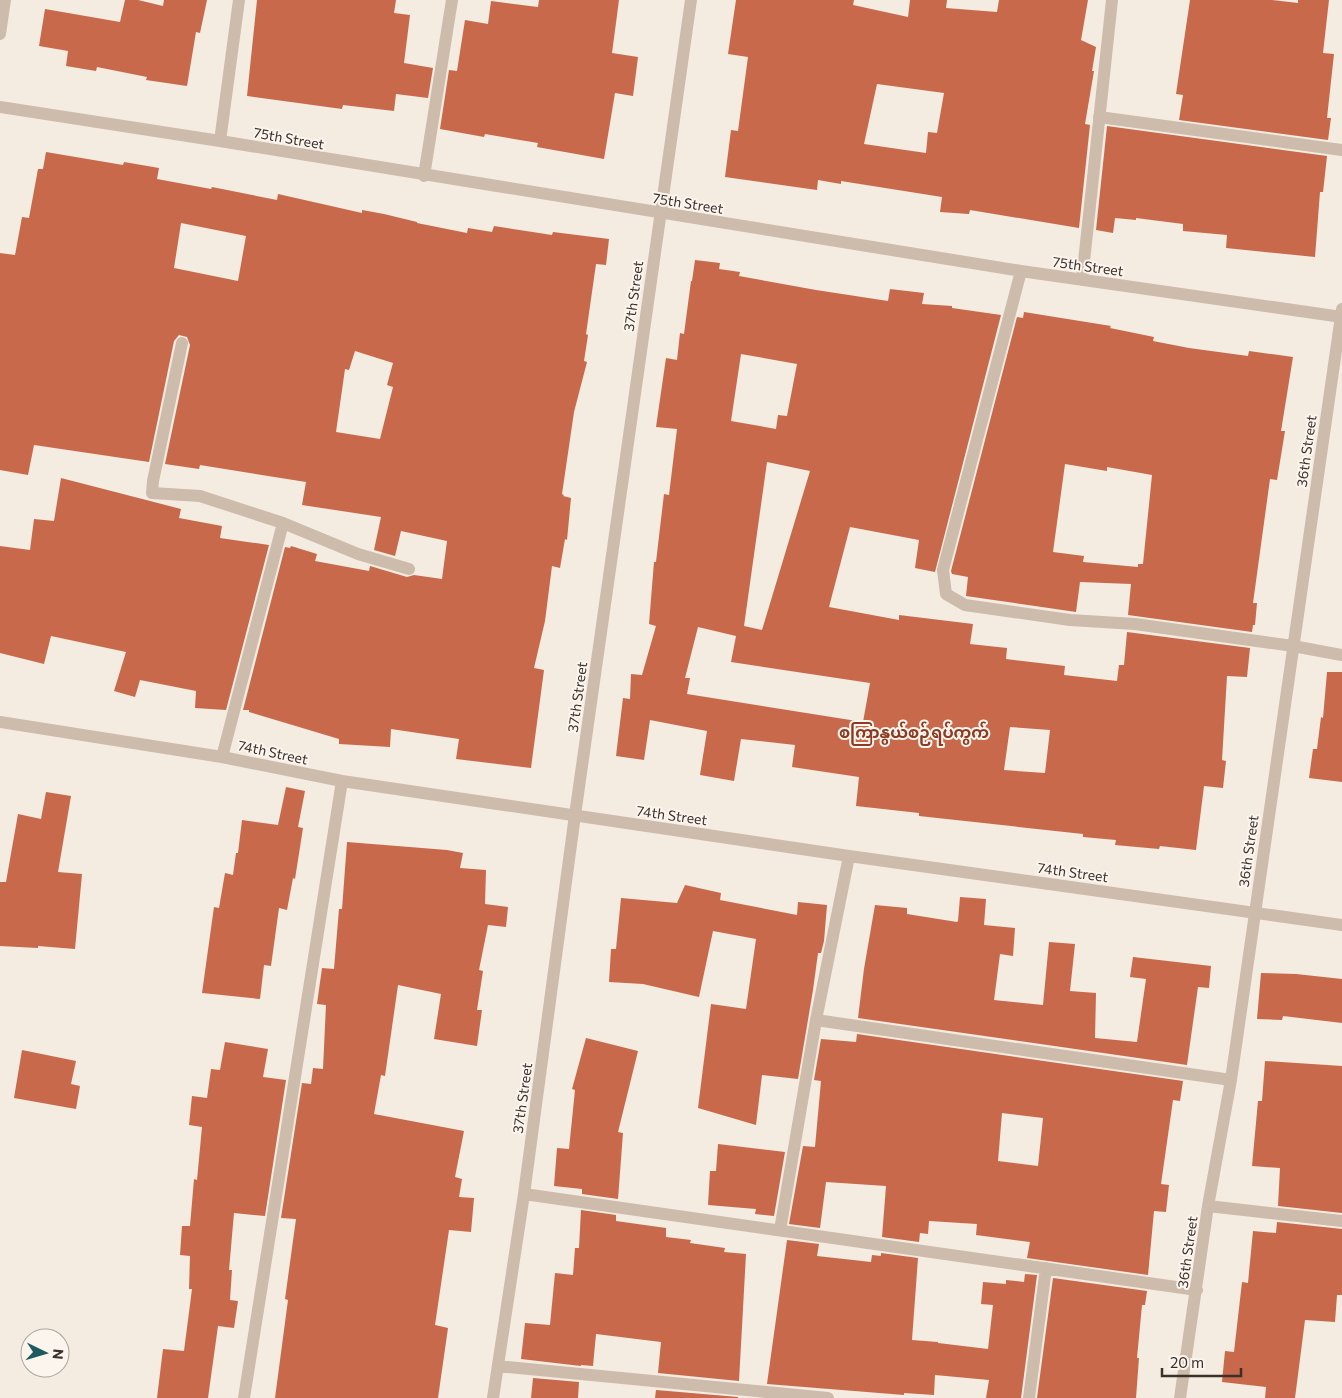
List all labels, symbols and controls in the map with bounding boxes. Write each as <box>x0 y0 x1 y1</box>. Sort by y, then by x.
street label: 75th Street <box>252 123 326 153</box>
street label: 75th Street <box>651 189 725 217</box>
street label: 75th Street <box>1051 253 1125 279</box>
street label: 37th Street <box>620 259 646 333</box>
street label: 36th Street <box>1293 414 1319 488</box>
street label: 37th Street <box>564 660 590 734</box>
district label: စကြာနွယ်စဉ်ရပ်ကွက် <box>839 721 989 746</box>
street label: 74th Street <box>237 736 310 768</box>
street label: 74th Street <box>636 802 709 828</box>
street label: 36th Street <box>1235 814 1261 888</box>
street label: 74th Street <box>1037 859 1110 885</box>
street label: 37th Street <box>509 1061 535 1135</box>
street label: 36th Street <box>1174 1215 1200 1289</box>
north arrow <box>20 1328 70 1378</box>
scale bar <box>1162 1346 1241 1378</box>
text: N <box>50 1348 67 1360</box>
text: 20 m <box>1170 1353 1204 1371</box>

